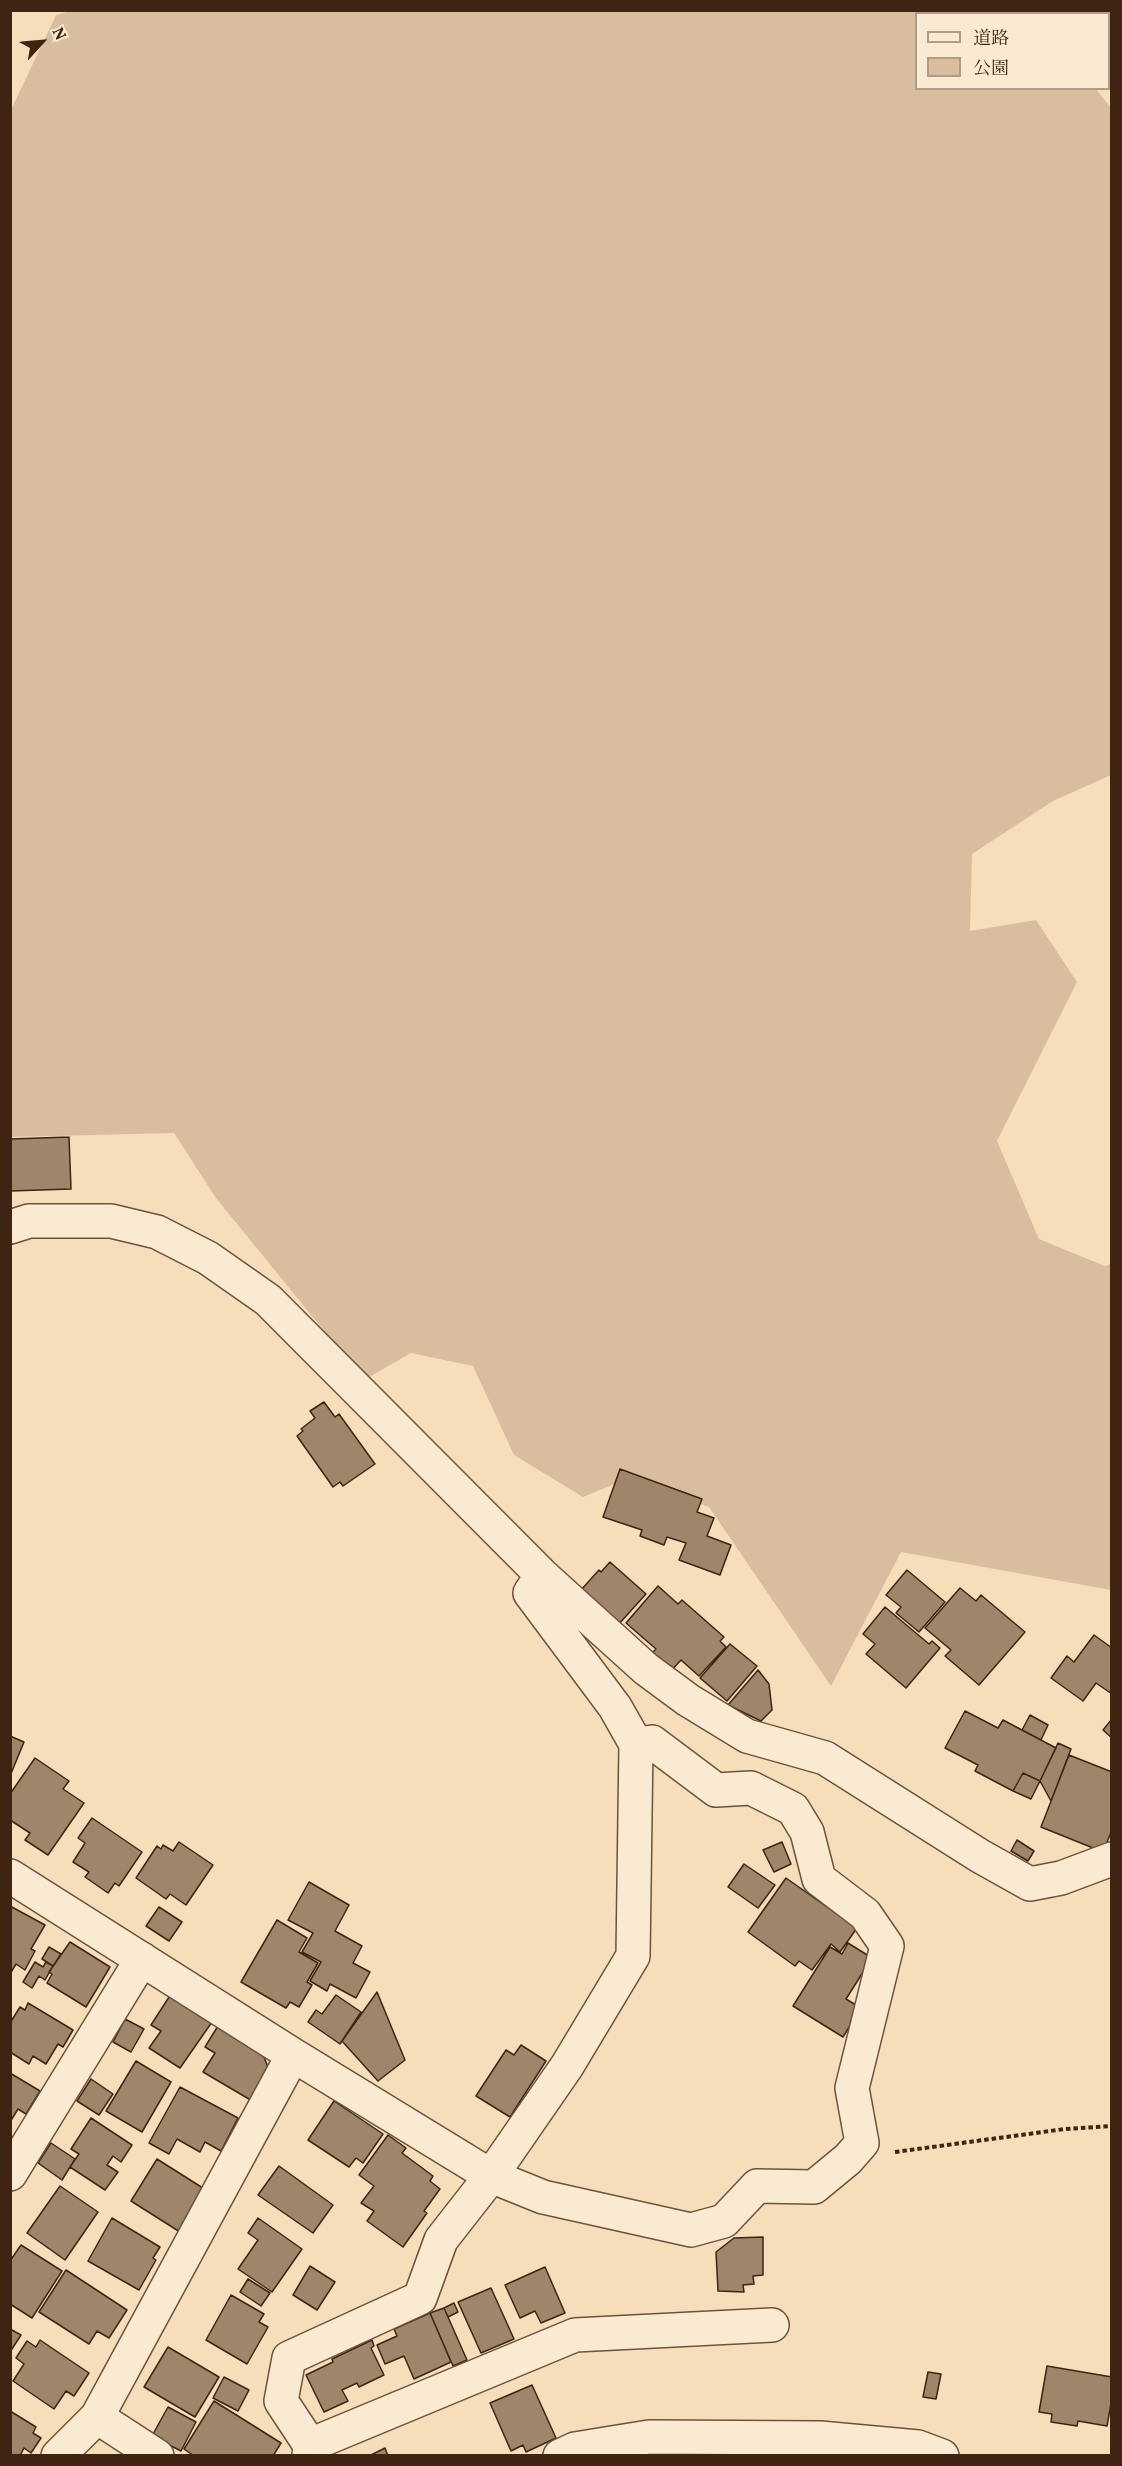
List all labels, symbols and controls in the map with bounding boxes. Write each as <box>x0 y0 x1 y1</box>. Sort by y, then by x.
north arrow <box>12 12 72 72</box>
legend <box>915 12 1110 90</box>
text: N <box>46 24 71 44</box>
text: 道路 <box>973 27 1009 52</box>
text: 公園 <box>973 57 1009 82</box>

